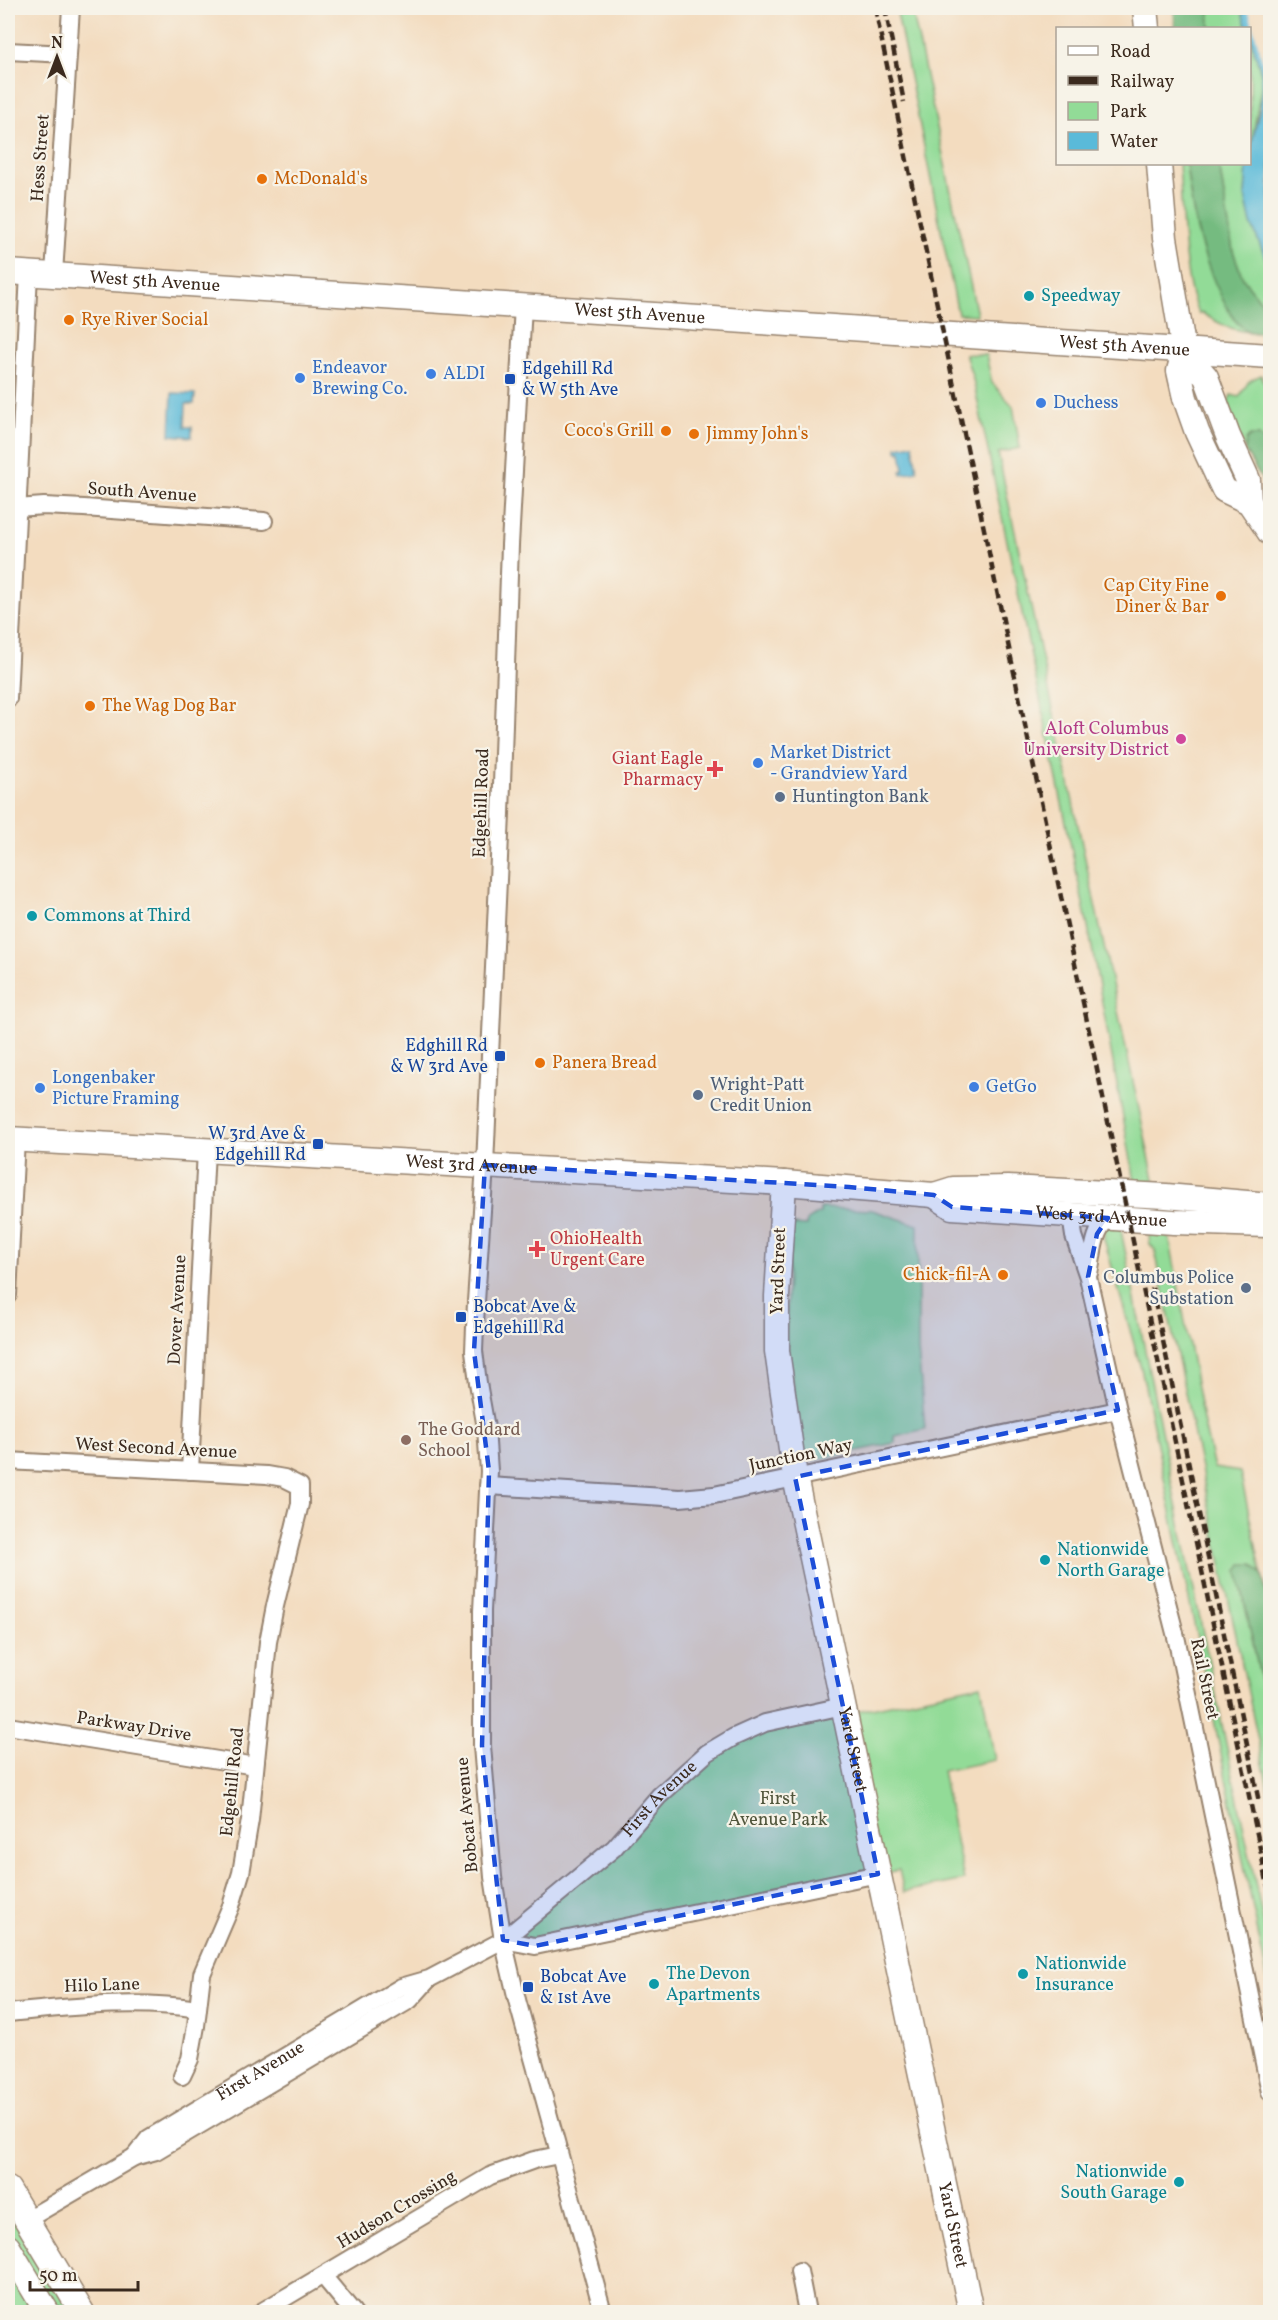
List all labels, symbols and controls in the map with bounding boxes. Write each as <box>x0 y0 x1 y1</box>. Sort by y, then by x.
north arrow <box>27 27 87 87</box>
legend <box>1056 27 1251 165</box>
text: N <box>51 33 63 55</box>
text: Road <box>1110 40 1151 65</box>
text: Railway <box>1110 70 1174 95</box>
text: Park <box>1110 100 1147 125</box>
street label: Hess Street <box>25 113 57 203</box>
text: Water <box>1110 130 1158 155</box>
place label: McDonald's <box>274 167 368 192</box>
marker: McDonald's <box>255 172 269 186</box>
street label: West 5th Avenue <box>88 265 221 299</box>
place label: Speedway <box>1041 284 1121 309</box>
marker: Speedway <box>1022 289 1036 303</box>
street label: West 5th Avenue <box>573 297 706 331</box>
place label: Rye River Social <box>81 308 208 333</box>
marker: Rye River Social <box>62 313 76 327</box>
street label: West 5th Avenue <box>1058 329 1191 363</box>
place label: Endeavor Brewing Co. <box>312 356 407 402</box>
place label: Edgehill Rd & W 5th Ave <box>522 357 618 403</box>
place label: ALDI <box>443 362 485 387</box>
marker: ALDI <box>424 367 438 381</box>
marker: Endeavor Brewing Co. <box>293 371 307 385</box>
marker: Edgehill Rd & W 5th Ave <box>503 372 517 386</box>
place label: Duchess <box>1053 391 1119 416</box>
marker: Duchess <box>1034 396 1048 410</box>
place label: Coco's Grill <box>564 419 654 444</box>
place label: Jimmy John's <box>706 422 808 447</box>
marker: Coco's Grill <box>659 424 673 438</box>
marker: Jimmy John's <box>687 427 701 441</box>
street label: South Avenue <box>87 477 197 509</box>
place label: Cap City Fine Diner & Bar <box>1104 574 1209 620</box>
marker: Cap City Fine Diner & Bar <box>1214 589 1228 603</box>
place label: The Wag Dog Bar <box>102 694 237 719</box>
marker: The Wag Dog Bar <box>83 699 97 713</box>
place label: Aloft Columbus University District <box>1023 717 1169 763</box>
marker: Aloft Columbus University District <box>1174 732 1188 746</box>
place label: Market District - Grandview Yard <box>770 741 908 787</box>
place label: Giant Eagle Pharmacy <box>612 747 703 793</box>
street label: Edgehill Road <box>468 748 496 858</box>
marker: Market District - Grandview Yard <box>751 756 765 770</box>
marker: Giant Eagle Pharmacy <box>708 762 722 776</box>
place label: Huntington Bank <box>792 785 929 810</box>
marker: Huntington Bank <box>773 790 787 804</box>
place label: Commons at Third <box>44 904 191 929</box>
marker: Commons at Third <box>25 909 39 923</box>
place label: Edghill Rd & W 3rd Ave <box>390 1034 488 1080</box>
marker: Edghill Rd & W 3rd Ave <box>493 1049 507 1063</box>
place label: Panera Bread <box>552 1051 657 1076</box>
marker: Panera Bread <box>533 1056 547 1070</box>
place label: Longenbaker Picture Framing <box>52 1066 179 1112</box>
place label: Wright-Patt Credit Union <box>710 1073 812 1119</box>
place label: GetGo <box>986 1075 1037 1100</box>
marker: GetGo <box>967 1080 981 1094</box>
marker: Longenbaker Picture Framing <box>33 1081 47 1095</box>
marker: Wright-Patt Credit Union <box>691 1088 705 1102</box>
place label: W 3rd Ave & Edgehill Rd <box>208 1122 306 1168</box>
marker: W 3rd Ave & Edgehill Rd <box>311 1137 325 1151</box>
street label: West 3rd Avenue <box>405 1149 538 1181</box>
street label: West 3rd Avenue <box>1034 1200 1168 1234</box>
place label: OhioHealth Urgent Care <box>550 1227 645 1273</box>
street label: Yard Street <box>765 1227 793 1315</box>
marker: OhioHealth Urgent Care <box>528 1240 546 1258</box>
street label: Dover Avenue <box>163 1254 193 1366</box>
place label: Chick-fil-A <box>903 1263 991 1288</box>
place label: Columbus Police Substation <box>1103 1266 1234 1312</box>
marker: Chick-fil-A <box>996 1268 1010 1282</box>
marker: Columbus Police Substation <box>1239 1281 1253 1295</box>
place label: Bobcat Ave & Edgehill Rd <box>473 1295 577 1341</box>
marker: Bobcat Ave & Edgehill Rd <box>454 1310 468 1324</box>
place label: The Goddard School <box>418 1418 521 1464</box>
street label: West Second Avenue <box>74 1432 238 1466</box>
marker: The Goddard School <box>399 1433 413 1447</box>
street label: Junction Way <box>747 1433 855 1479</box>
place label: Nationwide North Garage <box>1057 1538 1164 1584</box>
marker: Nationwide North Garage <box>1038 1553 1052 1567</box>
street label: Rail Street <box>1183 1636 1225 1722</box>
street label: Yard Street <box>831 1704 874 1795</box>
street label: Parkway Drive <box>75 1706 193 1748</box>
street label: Edgehill Road <box>215 1726 251 1838</box>
street label: First Avenue <box>616 1755 703 1843</box>
street label: Bobcat Avenue <box>450 1756 486 1874</box>
park label: First Avenue Park <box>728 1787 828 1833</box>
place label: Nationwide Insurance <box>1035 1952 1126 1998</box>
place label: The Devon Apartments <box>666 1962 760 2008</box>
place label: Bobcat Ave & 1st Ave <box>540 1965 627 2011</box>
marker: Nationwide Insurance <box>1016 1967 1030 1981</box>
street label: Hilo Lane <box>64 1972 140 2000</box>
marker: The Devon Apartments <box>647 1977 661 1991</box>
marker: Bobcat Ave & 1st Ave <box>521 1980 535 1994</box>
street label: First Avenue <box>211 2035 309 2107</box>
place label: Nationwide South Garage <box>1060 2160 1167 2206</box>
street label: Hudson Crossing <box>333 2164 461 2256</box>
marker: Nationwide South Garage <box>1172 2175 1186 2189</box>
street label: Yard Street <box>931 2180 974 2271</box>
scale bar <box>30 2254 138 2292</box>
text: 50 m <box>39 2264 78 2289</box>

